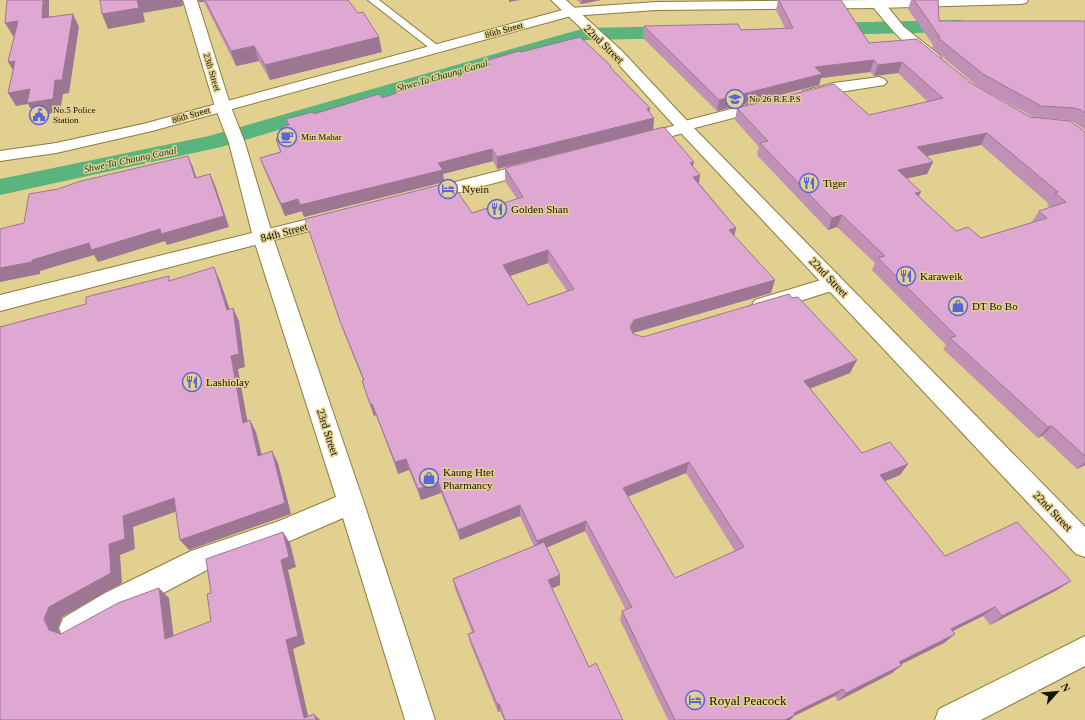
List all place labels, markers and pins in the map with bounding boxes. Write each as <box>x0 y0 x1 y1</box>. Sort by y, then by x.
school or university icon: No 26 B.E.P.S <box>724 88 746 110</box>
place label: No 26 B.E.P.S <box>749 94 801 104</box>
public building icon: No.5 Police Station <box>28 104 50 126</box>
place label: No.5 Police Station <box>53 105 96 125</box>
cafe icon: Min Mahar <box>276 126 298 148</box>
place label: Min Mahar <box>301 132 342 142</box>
restaurant icon: Tiger <box>798 172 820 194</box>
place label: Tiger <box>823 177 847 189</box>
hotel icon: Nyein <box>437 178 459 200</box>
place label: Nyein <box>462 183 489 195</box>
restaurant icon: Golden Shan <box>486 198 508 220</box>
place label: Golden Shan <box>511 203 569 215</box>
restaurant icon: Karaweik <box>895 265 917 287</box>
place label: Karaweik <box>920 270 963 282</box>
shop icon: DT Bo Bo <box>947 295 969 317</box>
place label: DT Bo Bo <box>972 300 1018 312</box>
restaurant icon: Lashiolay <box>181 371 203 393</box>
place label: Lashiolay <box>206 376 250 388</box>
place label: Kaung Htet Pharmancy <box>443 466 494 491</box>
shop icon: Kaung Htet Pharmancy <box>418 467 440 489</box>
hotel icon: Royal Peacock <box>684 689 706 711</box>
place label: Royal Peacock <box>709 693 787 708</box>

